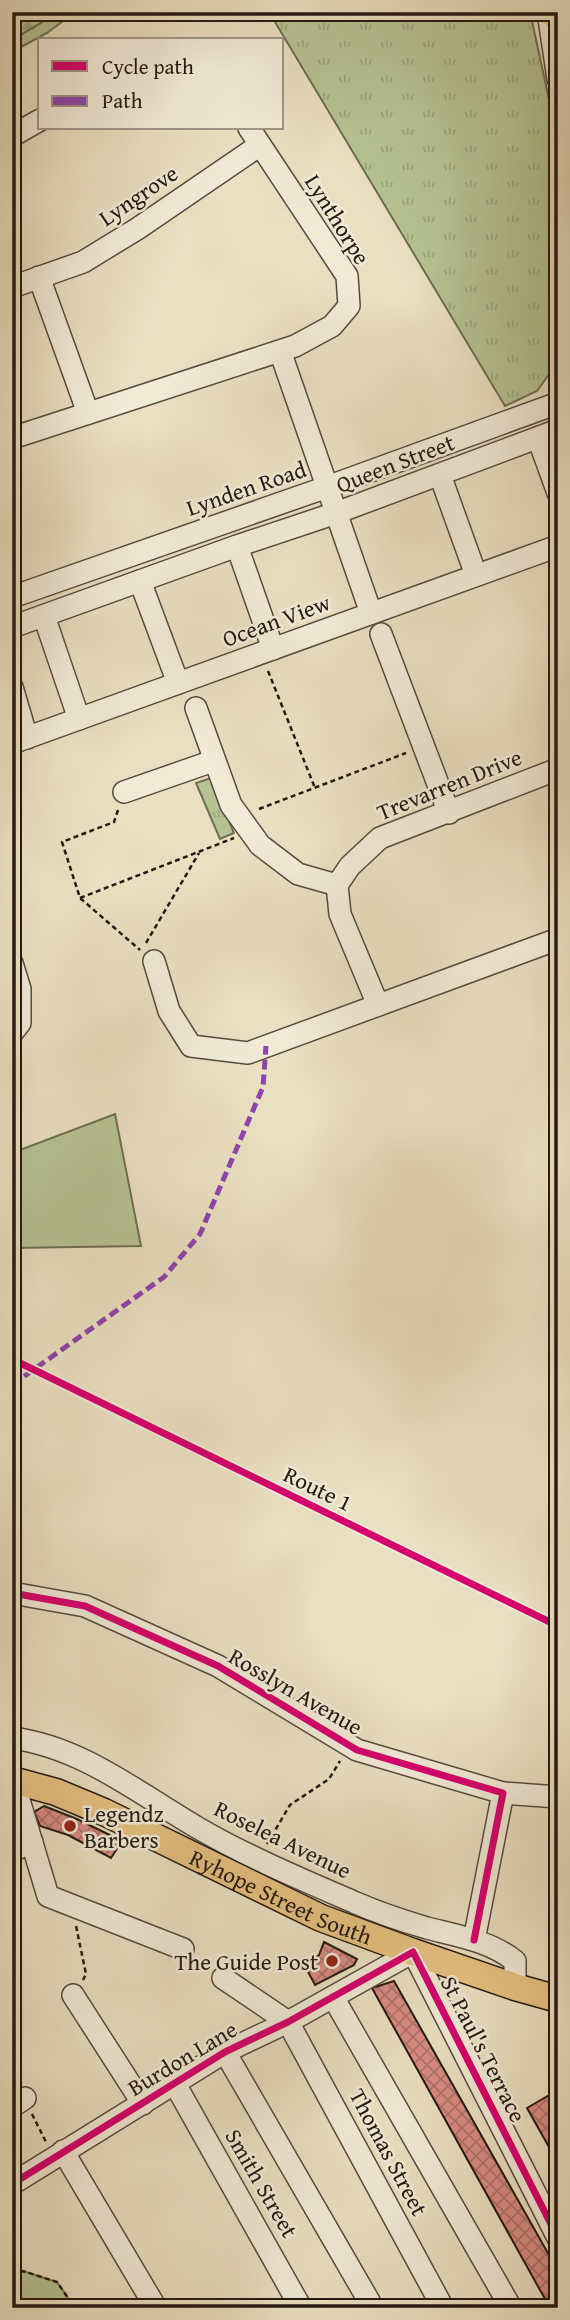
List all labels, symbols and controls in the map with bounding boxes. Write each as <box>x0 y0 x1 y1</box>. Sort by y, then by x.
legend <box>38 38 284 130</box>
text: Cycle path <box>102 51 194 82</box>
text: Path <box>102 85 143 116</box>
street label: Lyngrove <box>92 156 184 234</box>
street label: Lynthorpe <box>297 167 379 271</box>
street label: Queen Street <box>331 425 459 501</box>
street label: Lynden Road <box>182 452 311 524</box>
street label: Ocean View <box>218 585 335 655</box>
street label: Trevarren Drive <box>372 740 526 828</box>
street label: Route 1 <box>278 1457 358 1519</box>
street label: Rosslyn Avenue <box>223 1639 369 1743</box>
street label: Roselea Avenue <box>209 1792 357 1886</box>
place label: Legendz Barbers <box>84 1797 164 1856</box>
marker: Legendz Barbers <box>62 1818 78 1834</box>
street label: Ryhope Street South <box>185 1840 377 1952</box>
place label: The Guide Post <box>174 1945 318 1978</box>
marker: The Guide Post <box>324 1953 340 1969</box>
street label: St Paul's Terrace <box>433 1970 535 2128</box>
street label: Burdon Lane <box>121 2012 243 2104</box>
street label: Thomas Street <box>342 2083 436 2221</box>
street label: Smith Street <box>218 2122 306 2244</box>

